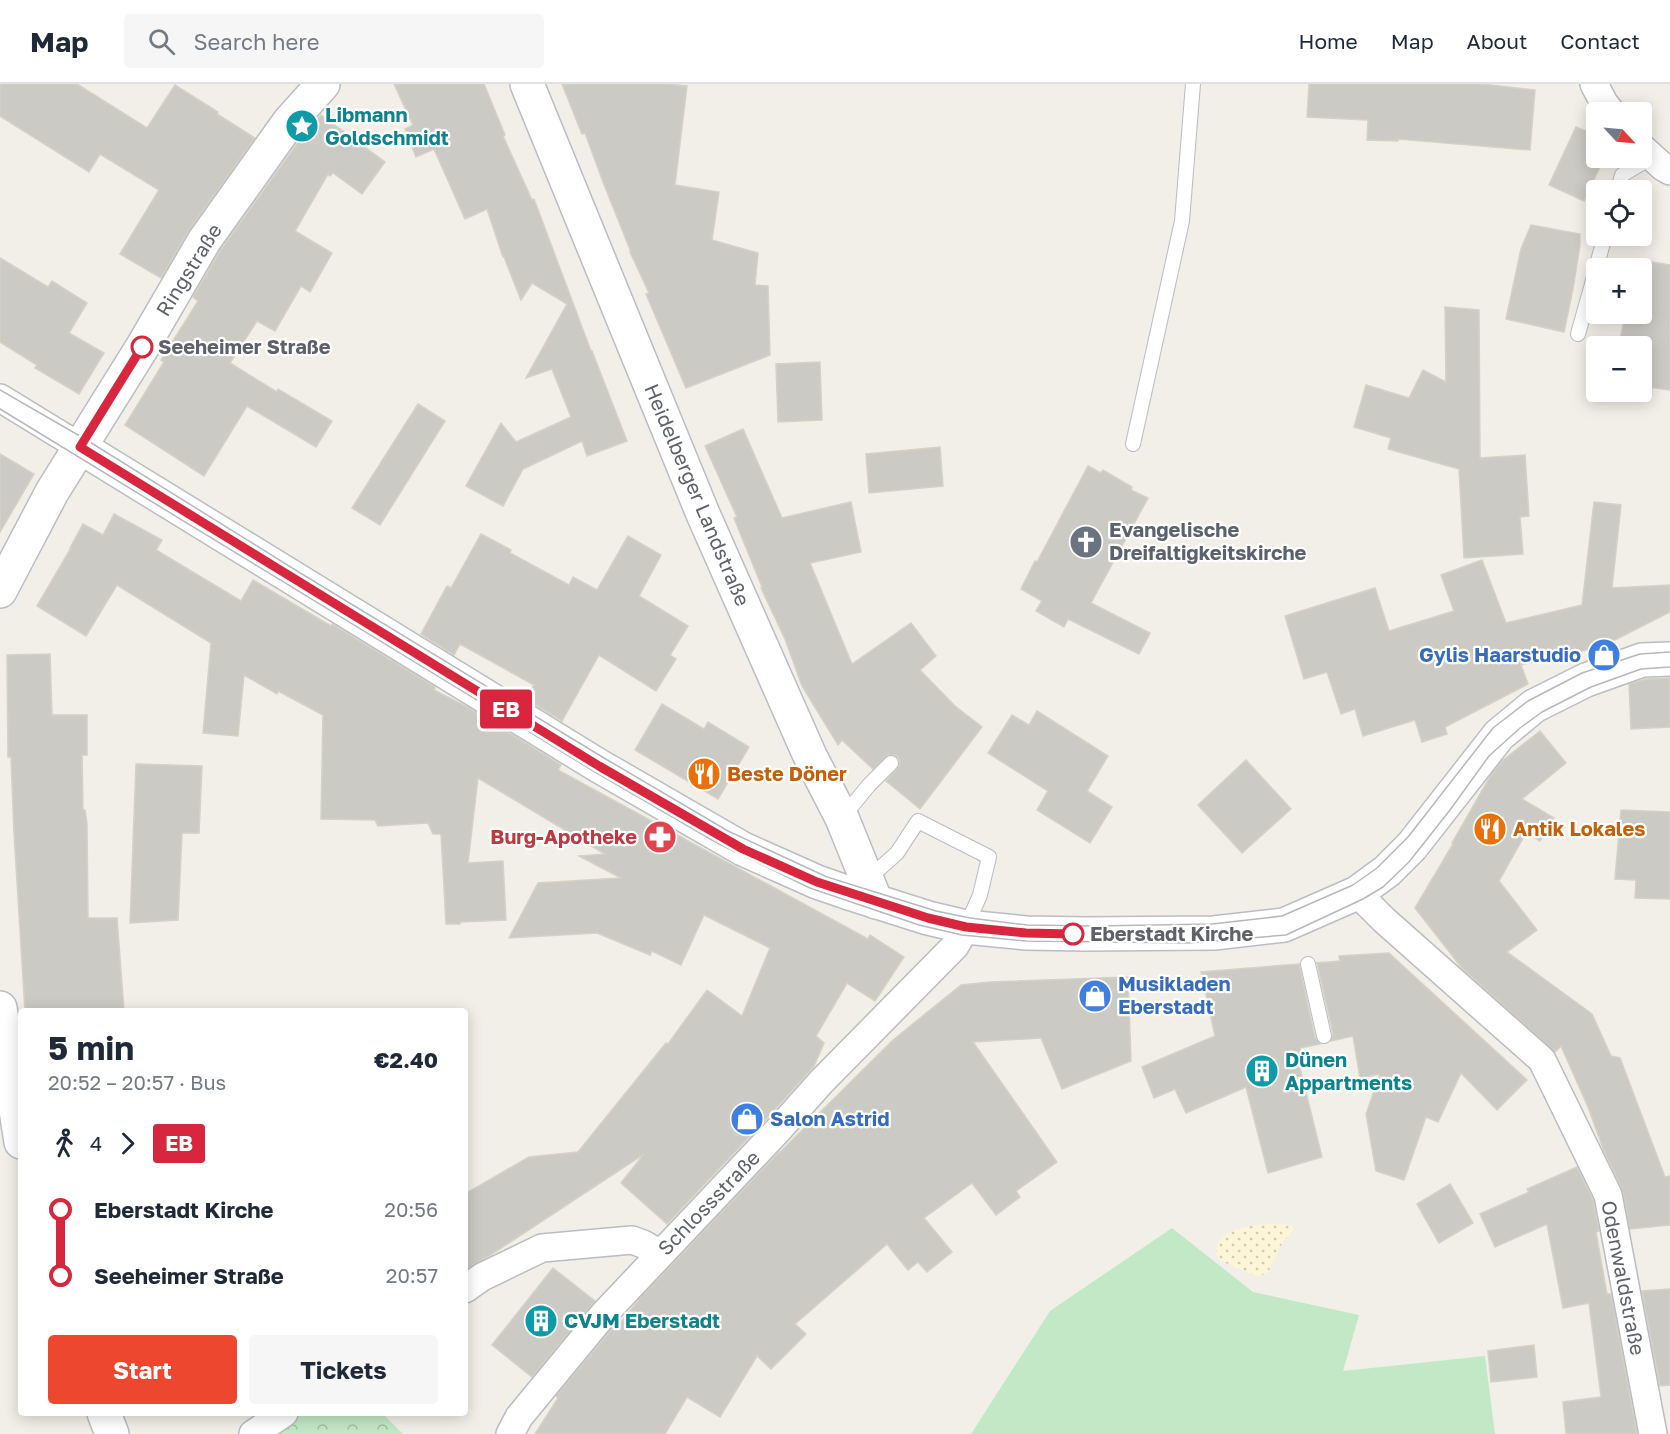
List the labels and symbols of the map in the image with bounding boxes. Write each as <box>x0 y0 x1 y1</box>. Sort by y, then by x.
place label: Libmann Goldschmidt <box>325 102 449 149</box>
north arrow <box>1586 102 1652 168</box>
place icon: Libmann Goldschmidt <box>284 108 320 144</box>
street label: Ringstraße <box>150 219 226 320</box>
place label: Seeheimer Straße <box>158 334 331 358</box>
marker: Seeheimer Straße <box>131 336 153 358</box>
street label: Heidelberger Landstraße <box>640 380 756 609</box>
place label: Evangelische Dreifaltigkeitskirche <box>1109 517 1307 564</box>
church icon: Evangelische Dreifaltigkeitskirche <box>1068 524 1104 560</box>
shop icon: Gylis Haarstudio <box>1586 637 1622 673</box>
place label: Gylis Haarstudio <box>1419 642 1581 666</box>
line badge: EB <box>479 690 533 728</box>
restaurant icon: Beste Döner <box>686 756 722 792</box>
place label: Beste Döner <box>727 761 847 785</box>
restaurant icon: Antik Lokales <box>1472 811 1508 847</box>
place label: Antik Lokales <box>1513 816 1645 840</box>
pharmacy icon: Burg-Apotheke <box>642 819 678 855</box>
place label: Burg-Apotheke <box>490 824 637 848</box>
place label: Eberstadt Kirche <box>1090 921 1253 945</box>
marker: Eberstadt Kirche <box>1062 923 1084 945</box>
place label: Musikladen Eberstadt <box>1118 971 1230 1018</box>
shop icon: Musikladen Eberstadt <box>1077 978 1113 1014</box>
place label: Dünen Appartments <box>1285 1047 1412 1094</box>
building icon: Dünen Appartments <box>1244 1053 1280 1089</box>
shop icon: Salon Astrid <box>729 1101 765 1137</box>
place label: Salon Astrid <box>770 1106 889 1130</box>
street label: Schlossstraße <box>652 1145 764 1260</box>
street label: Odenwaldstraße <box>1597 1198 1651 1357</box>
building icon: CVJM Eberstadt <box>523 1303 559 1339</box>
place label: CVJM Eberstadt <box>564 1308 720 1332</box>

